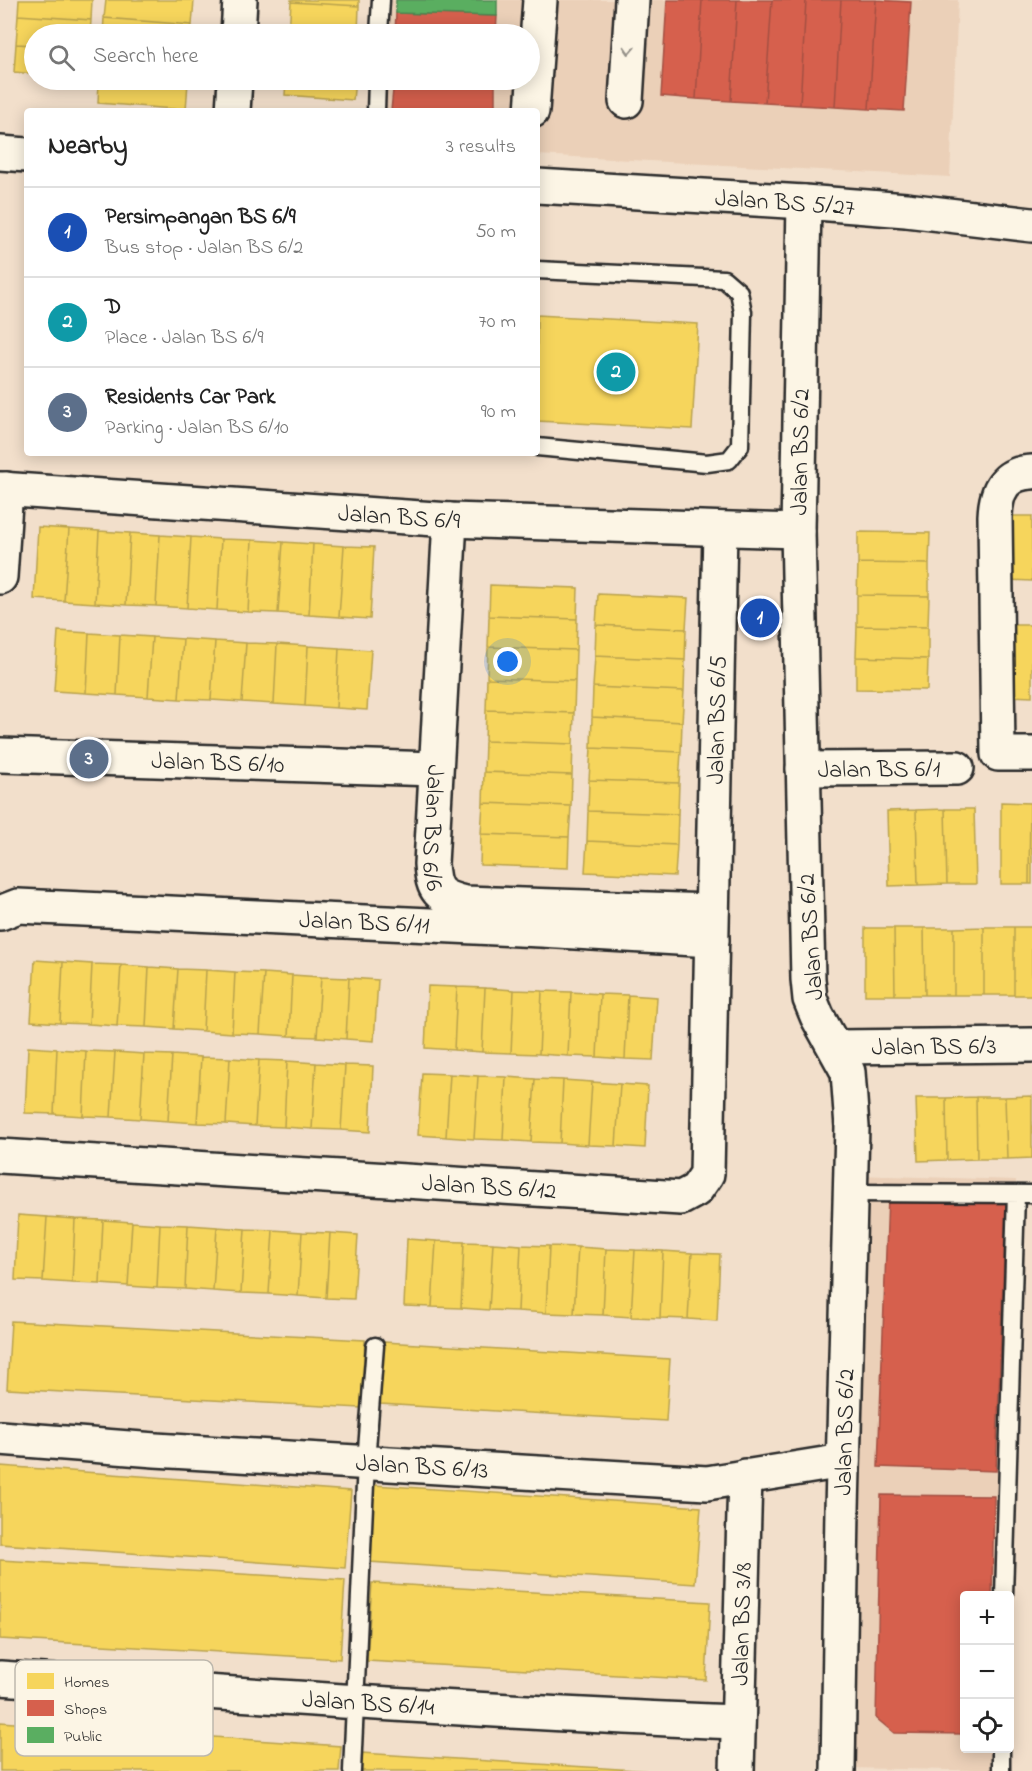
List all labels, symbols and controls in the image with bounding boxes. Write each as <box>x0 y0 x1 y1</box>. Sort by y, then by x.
search box <box>24 24 540 90</box>
icon: search <box>45 41 78 74</box>
text: Search here <box>93 41 198 73</box>
one-way arrow <box>623 46 636 55</box>
text: Nearby <box>48 128 127 166</box>
text: 3 results <box>446 133 516 162</box>
street label: Jalan BS 5/27 <box>714 182 856 227</box>
text: Persimpangan BS 6/9 <box>105 202 296 234</box>
text: 1 <box>64 218 71 247</box>
text: 50 m <box>475 218 516 247</box>
text: Bus stop · Jalan BS 6/2 <box>105 234 303 263</box>
text: D <box>105 292 121 324</box>
text: 2 <box>63 308 72 337</box>
text: 70 m <box>479 308 516 337</box>
text: Place · Jalan BS 6/9 <box>105 324 264 353</box>
pin: 2 <box>596 350 636 394</box>
text: Residents Car Park <box>105 382 275 414</box>
street label: Jalan BS 6/2 <box>783 388 821 516</box>
text: 3 <box>63 398 72 427</box>
text: 90 m <box>481 398 516 427</box>
text: Parking · Jalan BS 6/10 <box>105 414 289 443</box>
street label: Jalan BS 6/9 <box>337 497 461 540</box>
pin: 1 <box>740 596 780 640</box>
your location <box>493 647 522 676</box>
street label: Jalan BS 6/5 <box>700 655 737 785</box>
pin: 3 <box>70 736 109 782</box>
street label: Jalan BS 6/10 <box>151 745 285 784</box>
street label: Jalan BS 6/1 <box>818 753 941 789</box>
street label: Jalan BS 6/6 <box>411 764 451 897</box>
street label: Jalan BS 6/2 <box>791 872 834 1001</box>
street label: Jalan BS 6/11 <box>298 904 431 945</box>
street label: Jalan BS 6/3 <box>871 1030 997 1067</box>
street label: Jalan BS 6/12 <box>421 1167 557 1210</box>
street label: Jalan BS 6/2 <box>827 1368 866 1496</box>
street label: Jalan BS 6/13 <box>355 1447 489 1490</box>
street label: Jalan BS 3/8 <box>724 1562 763 1686</box>
map controls <box>960 1591 1014 1753</box>
button: + <box>960 1591 1014 1645</box>
button: − <box>960 1645 1014 1699</box>
legend <box>15 1660 213 1756</box>
text: Homes <box>64 1671 109 1695</box>
street label: Jalan BS 6/14 <box>301 1683 435 1727</box>
text: Shops <box>64 1698 107 1722</box>
button: locate <box>960 1699 1014 1753</box>
text: Public <box>64 1725 103 1749</box>

